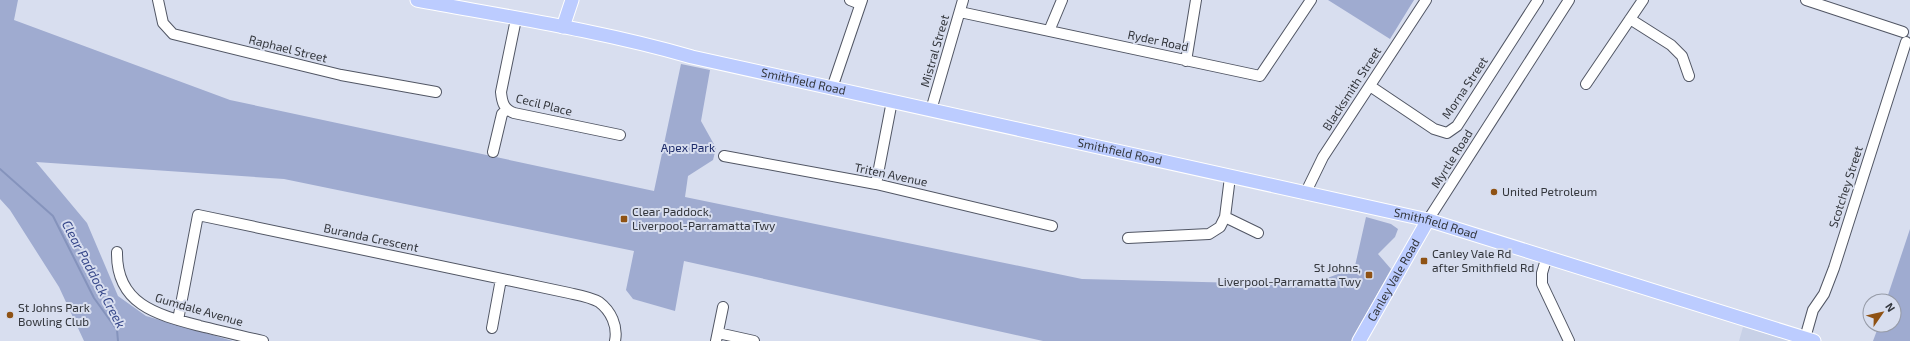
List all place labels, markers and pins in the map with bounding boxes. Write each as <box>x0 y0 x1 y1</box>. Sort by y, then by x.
place label: United Petroleum <box>1502 184 1597 198</box>
marker: United Petroleum <box>1489 187 1499 197</box>
place label: Clear Paddock, Liverpool-Parramatta Twy <box>632 204 776 232</box>
marker: Clear Paddock, Liverpool-Parramatta Twy <box>619 214 629 224</box>
place label: Canley Vale Rd after Smithfield Rd <box>1432 246 1534 274</box>
marker: Canley Vale Rd after Smithfield Rd <box>1419 256 1429 266</box>
place label: St Johns, Liverpool-Parramatta Twy <box>1218 260 1362 288</box>
marker: St Johns, Liverpool-Parramatta Twy <box>1364 270 1374 280</box>
place label: St Johns Park Bowling Club <box>18 300 90 328</box>
marker: St Johns Park Bowling Club <box>5 310 15 320</box>

